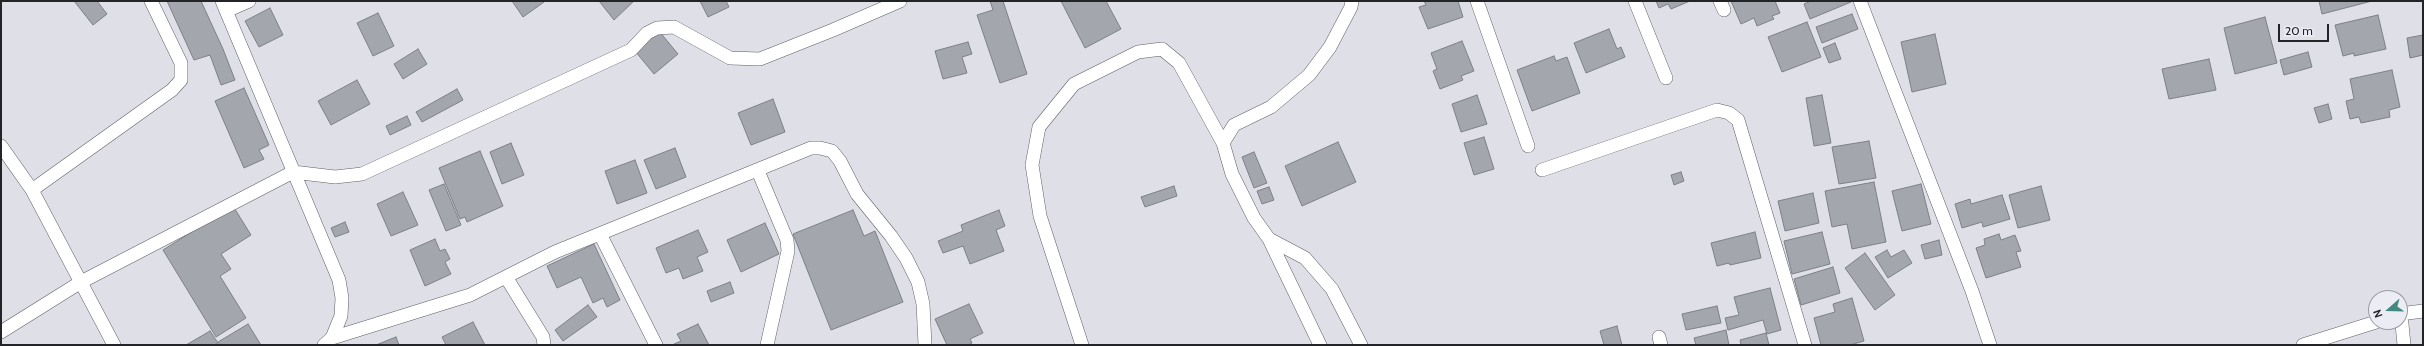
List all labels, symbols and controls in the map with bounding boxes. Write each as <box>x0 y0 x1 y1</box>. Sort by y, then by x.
scale bar <box>2280 16 2331 42</box>
text: 20 m <box>2285 23 2313 38</box>
north arrow <box>2368 290 2408 330</box>
text: N <box>2370 308 2386 320</box>

